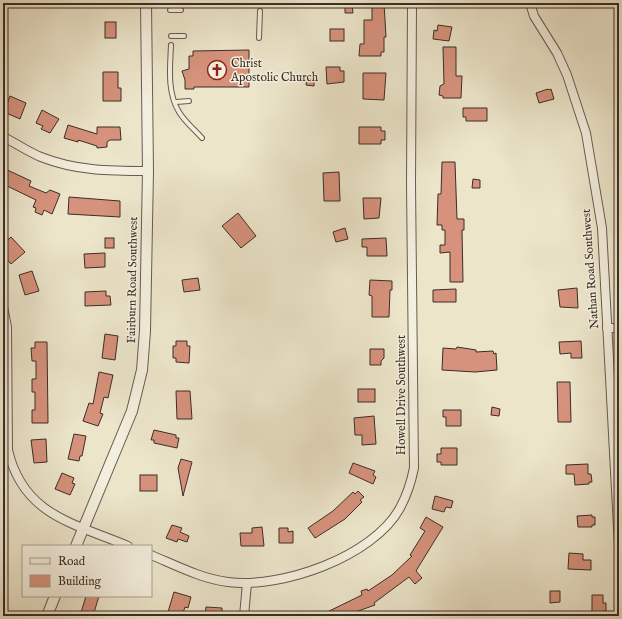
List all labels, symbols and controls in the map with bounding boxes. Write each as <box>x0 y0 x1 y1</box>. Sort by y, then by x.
place label: Christ Apostolic Church <box>230 56 319 86</box>
church icon: Christ Apostolic Church <box>206 59 228 81</box>
street label: Nathan Road Southwest <box>579 208 602 330</box>
street label: Fairburn Road Southwest <box>124 216 141 344</box>
street label: Howell Drive Southwest <box>394 335 409 455</box>
legend <box>22 545 152 597</box>
text: Road <box>58 554 86 569</box>
text: Building <box>58 574 102 589</box>

